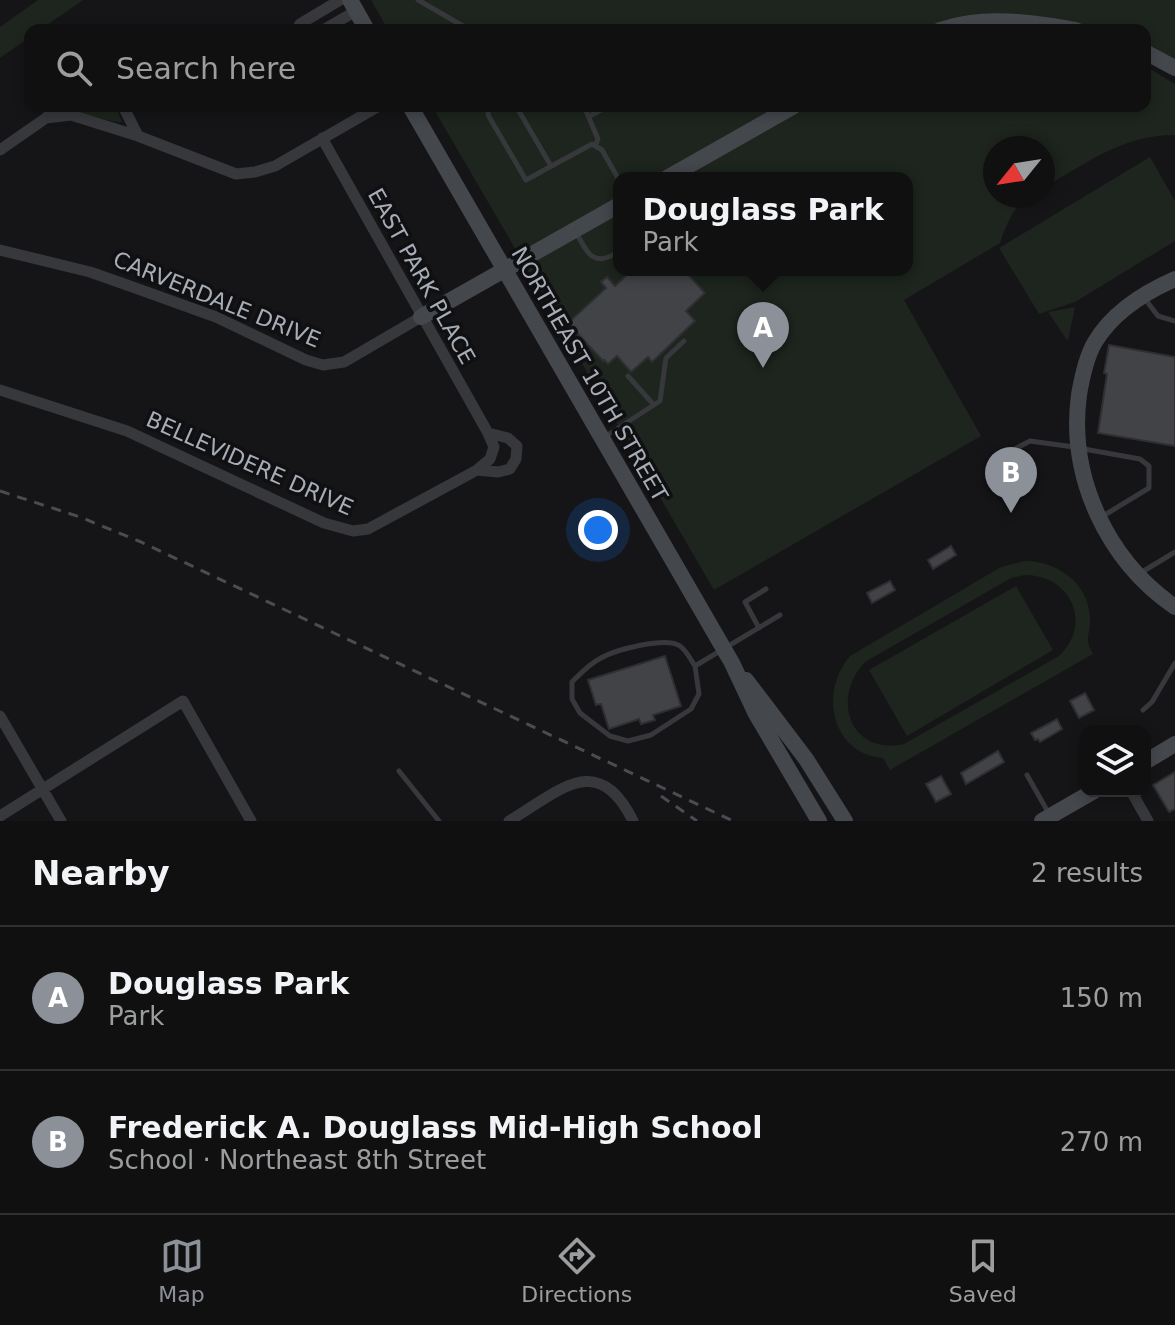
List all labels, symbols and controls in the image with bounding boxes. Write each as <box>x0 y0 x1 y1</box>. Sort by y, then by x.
search box <box>24 24 1151 112</box>
icon: search <box>52 46 96 90</box>
text: Search here <box>116 51 296 86</box>
north arrow <box>983 136 1055 208</box>
popup <box>613 172 913 276</box>
street label: EAST PARK PLACE <box>363 184 480 368</box>
text: Douglass Park <box>642 192 884 227</box>
text: Park <box>642 227 699 257</box>
street label: NORTHEAST 10TH STREET <box>506 243 673 506</box>
street label: CARVERDALE DRIVE <box>110 246 324 352</box>
pin: A <box>737 302 789 368</box>
street label: BELLEVIDERE DRIVE <box>143 407 357 520</box>
pin: B <box>985 447 1037 513</box>
your location <box>578 510 618 550</box>
map controls <box>1079 725 1151 797</box>
button: layers <box>1079 725 1151 797</box>
text: Nearby <box>32 853 170 893</box>
text: 2 results <box>1031 858 1143 888</box>
text: Douglass Park <box>108 966 349 1001</box>
text: A <box>48 983 68 1013</box>
text: 150 m <box>1060 983 1143 1013</box>
text: Park <box>108 1001 164 1031</box>
text: Frederick A. Douglass Mid-High School <box>108 1110 762 1145</box>
text: B <box>48 1127 68 1157</box>
text: 270 m <box>1060 1127 1143 1157</box>
text: School · Northeast 8th Street <box>108 1145 486 1175</box>
tab: Map <box>158 1234 205 1307</box>
tab: Directions <box>521 1234 632 1307</box>
tab: Saved <box>949 1234 1017 1307</box>

